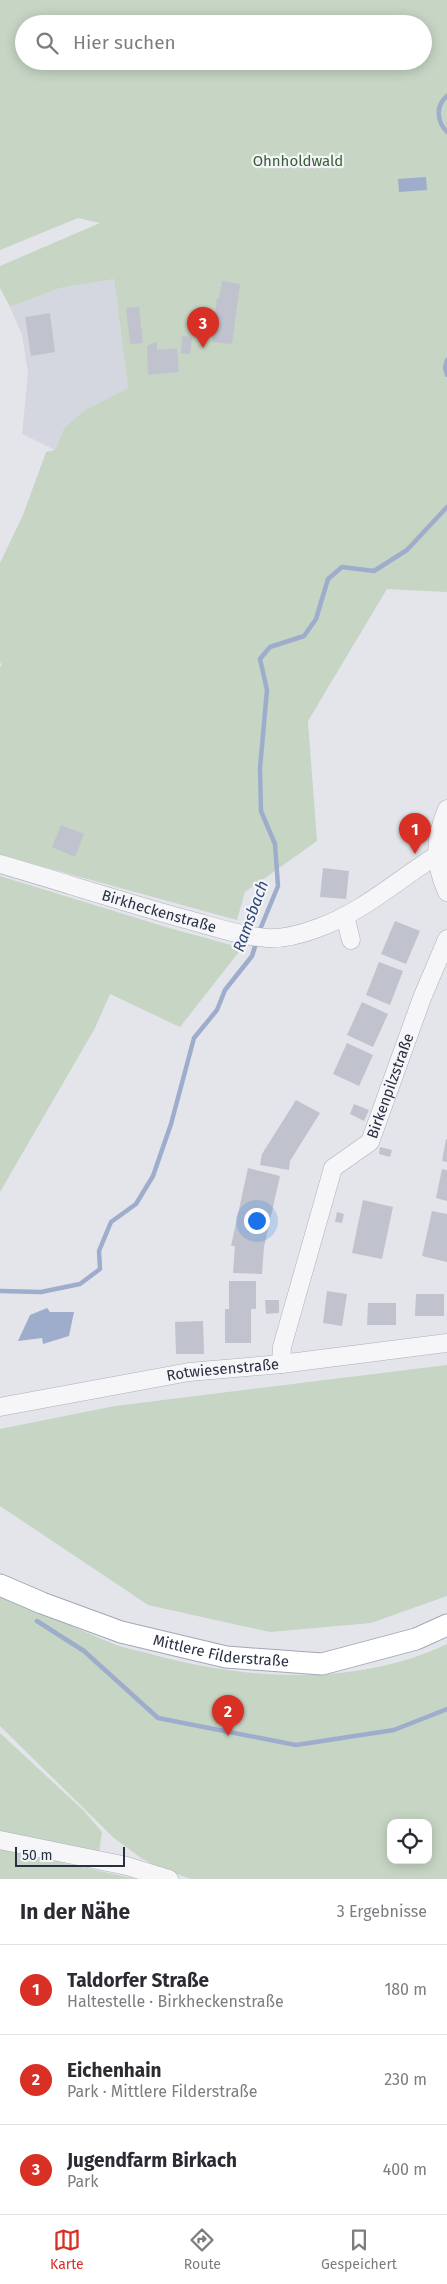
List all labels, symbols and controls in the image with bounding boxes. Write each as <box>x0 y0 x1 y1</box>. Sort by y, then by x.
search box <box>15 15 432 70</box>
icon: search <box>33 29 61 57</box>
text: Hier suchen <box>73 31 176 54</box>
park label: Ohnholdwald <box>253 152 343 170</box>
pin: 3 <box>187 307 219 348</box>
pin: 1 <box>399 813 431 854</box>
water label: Ramsbach <box>229 878 272 954</box>
street label: Birkheckenstraße <box>100 886 218 936</box>
street label: Birkenpilzstraße <box>363 1031 418 1141</box>
your location <box>244 1208 270 1234</box>
street label: Rotwiesenstraße <box>165 1355 280 1385</box>
street label: Mittlere Filderstraße <box>151 1631 290 1671</box>
pin: 2 <box>212 1695 244 1736</box>
map controls <box>387 1819 432 1864</box>
button: locate <box>387 1819 432 1864</box>
scale bar <box>15 1844 125 1867</box>
text: 50 m <box>22 1847 53 1864</box>
text: In der Nähe <box>20 1899 130 1925</box>
text: 3 Ergebnisse <box>337 1902 427 1921</box>
text: Taldorfer Straße <box>67 1969 209 1992</box>
text: 1 <box>32 1980 40 1999</box>
text: 180 m <box>384 1980 427 1999</box>
text: Haltestelle · Birkheckenstraße <box>67 1992 284 2011</box>
text: Eichenhain <box>67 2059 162 2082</box>
text: 2 <box>32 2070 40 2089</box>
text: 230 m <box>384 2070 427 2089</box>
text: Park · Mittlere Filderstraße <box>67 2082 258 2101</box>
text: Jugendfarm Birkach <box>67 2149 237 2172</box>
text: 3 <box>32 2160 40 2179</box>
text: 400 m <box>383 2160 427 2179</box>
text: Park <box>67 2172 99 2191</box>
tab: Karte <box>50 2226 84 2273</box>
tab: Route <box>184 2226 221 2273</box>
tab: Gespeichert <box>321 2226 397 2273</box>

